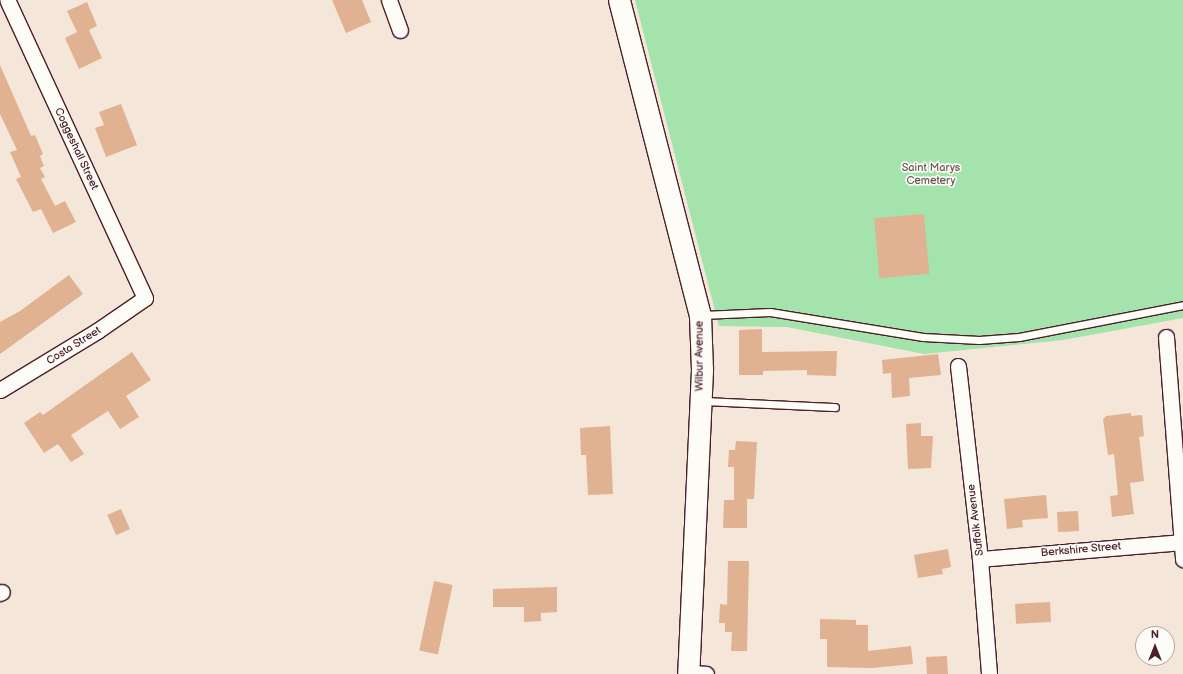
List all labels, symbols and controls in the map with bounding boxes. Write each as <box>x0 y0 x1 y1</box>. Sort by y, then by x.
street label: Coggeshall Street <box>51 106 101 192</box>
park label: Saint Marys Cemetery <box>902 162 960 188</box>
street label: Wilbur Avenue <box>693 321 707 391</box>
street label: Costa Street <box>44 324 104 368</box>
street label: Suffolk Avenue <box>965 483 987 557</box>
street label: Berkshire Street <box>1040 540 1122 560</box>
north arrow <box>1135 626 1175 666</box>
text: N <box>1151 628 1159 641</box>

